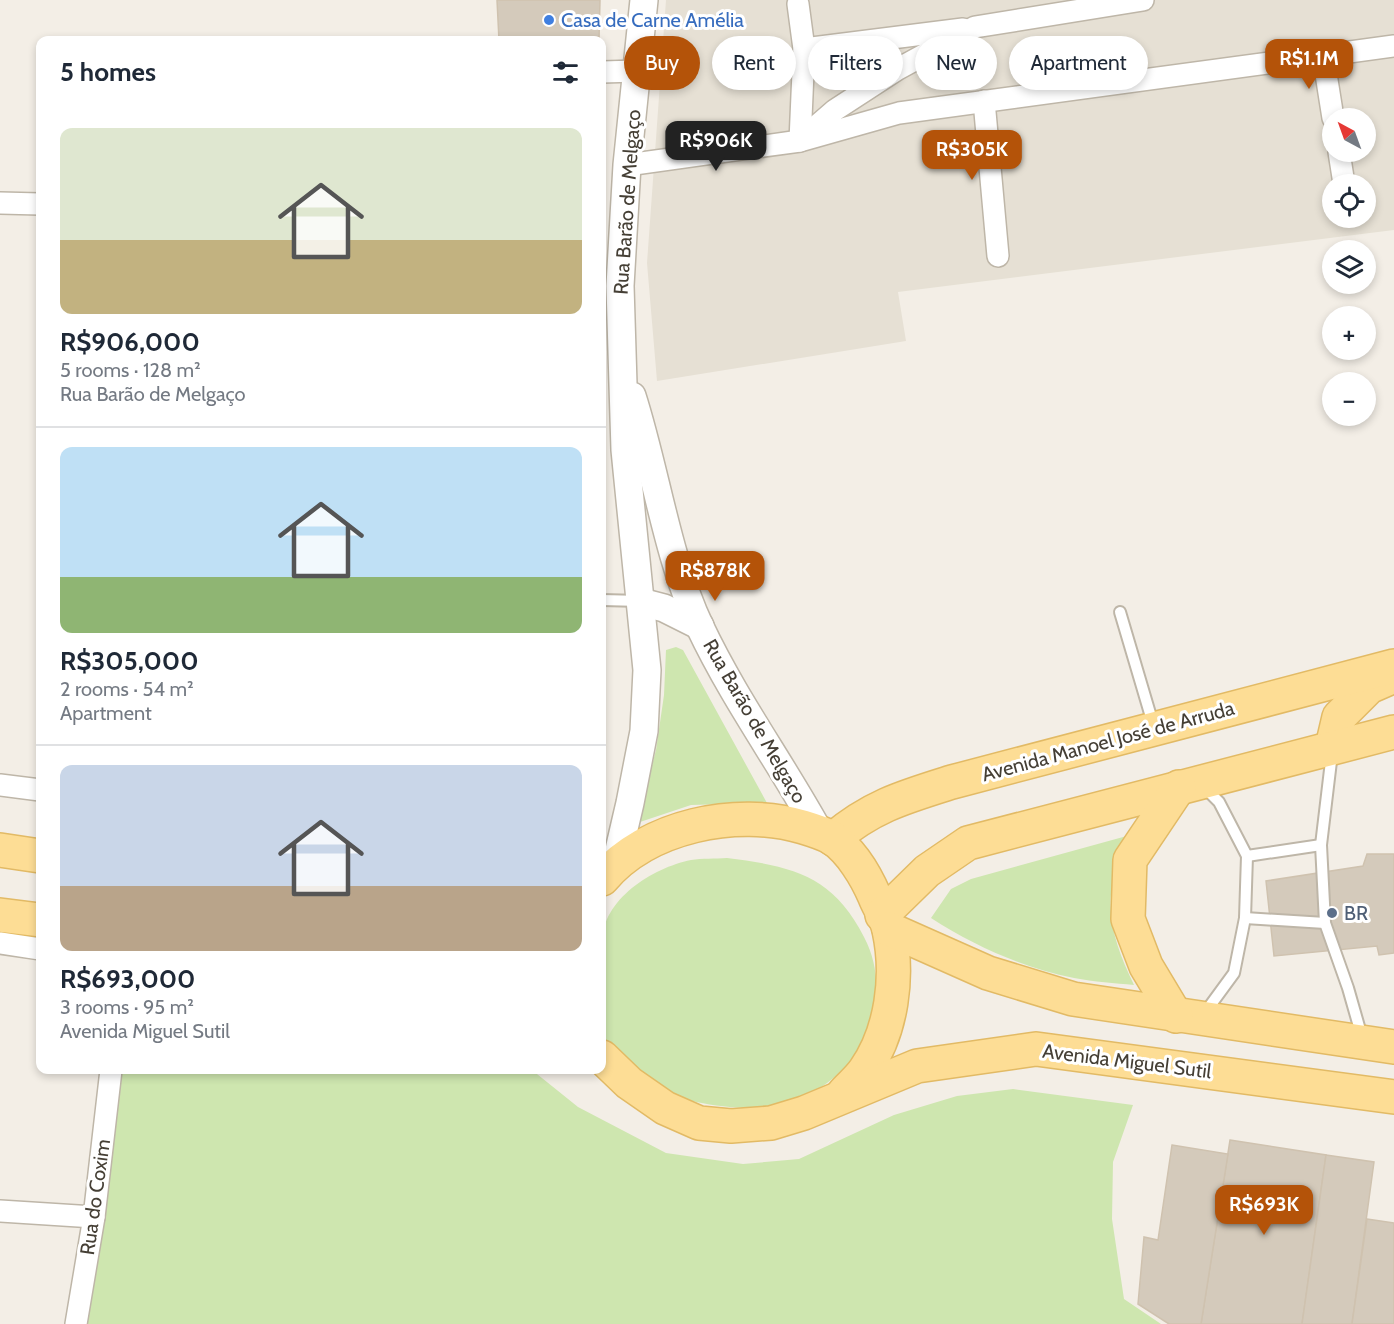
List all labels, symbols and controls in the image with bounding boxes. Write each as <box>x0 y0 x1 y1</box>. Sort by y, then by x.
place label: Casa de Carne Amélia <box>561 8 744 32</box>
marker: Casa de Carne Amélia <box>542 13 556 27</box>
chip: Buy <box>624 36 700 90</box>
chip: Rent <box>712 36 796 90</box>
chip: Filters <box>808 36 903 90</box>
chip: New <box>915 36 997 90</box>
chip: Apartment <box>1009 36 1148 90</box>
pin: R$1.1M <box>1260 39 1358 90</box>
text: R$1.1M <box>1279 46 1339 70</box>
text: 5 homes <box>60 56 156 88</box>
icon: filters <box>549 56 582 89</box>
north arrow <box>1322 108 1376 162</box>
map controls <box>1322 108 1376 426</box>
street label: Rua Barão de Melgaço <box>609 109 645 295</box>
pin: R$906K <box>667 121 765 172</box>
text: R$906K <box>679 128 753 152</box>
pin: R$305K <box>923 130 1021 181</box>
text: R$305K <box>936 137 1008 161</box>
icon: home <box>267 167 375 275</box>
button: locate <box>1322 174 1376 228</box>
button: layers <box>1322 240 1376 294</box>
button: + <box>1322 306 1376 360</box>
text: R$906,000 <box>60 326 200 358</box>
text: 5 rooms · 128 m² <box>60 358 201 382</box>
button: − <box>1322 372 1376 426</box>
text: Rua Barão de Melgaço <box>60 382 246 406</box>
icon: home <box>267 486 375 594</box>
pin: R$878K <box>666 551 764 602</box>
text: R$878K <box>679 558 751 582</box>
street label: Rua Barão de Melgaço <box>698 635 812 807</box>
text: R$305,000 <box>60 645 199 677</box>
text: 2 rooms · 54 m² <box>60 677 194 701</box>
street label: Avenida Manoel José de Arruda <box>979 696 1237 786</box>
text: Apartment <box>60 701 152 725</box>
icon: home <box>267 804 375 912</box>
place label: BR <box>1344 901 1368 925</box>
marker: BR <box>1325 906 1339 920</box>
text: R$693,000 <box>60 963 195 995</box>
text: 3 rooms · 95 m² <box>60 995 194 1019</box>
text: Avenida Miguel Sutil <box>60 1019 230 1043</box>
street label: Avenida Miguel Sutil <box>1041 1039 1213 1083</box>
street label: Rua do Coxim <box>75 1137 115 1257</box>
pin: R$693K <box>1215 1185 1313 1236</box>
text: R$693K <box>1229 1192 1299 1216</box>

